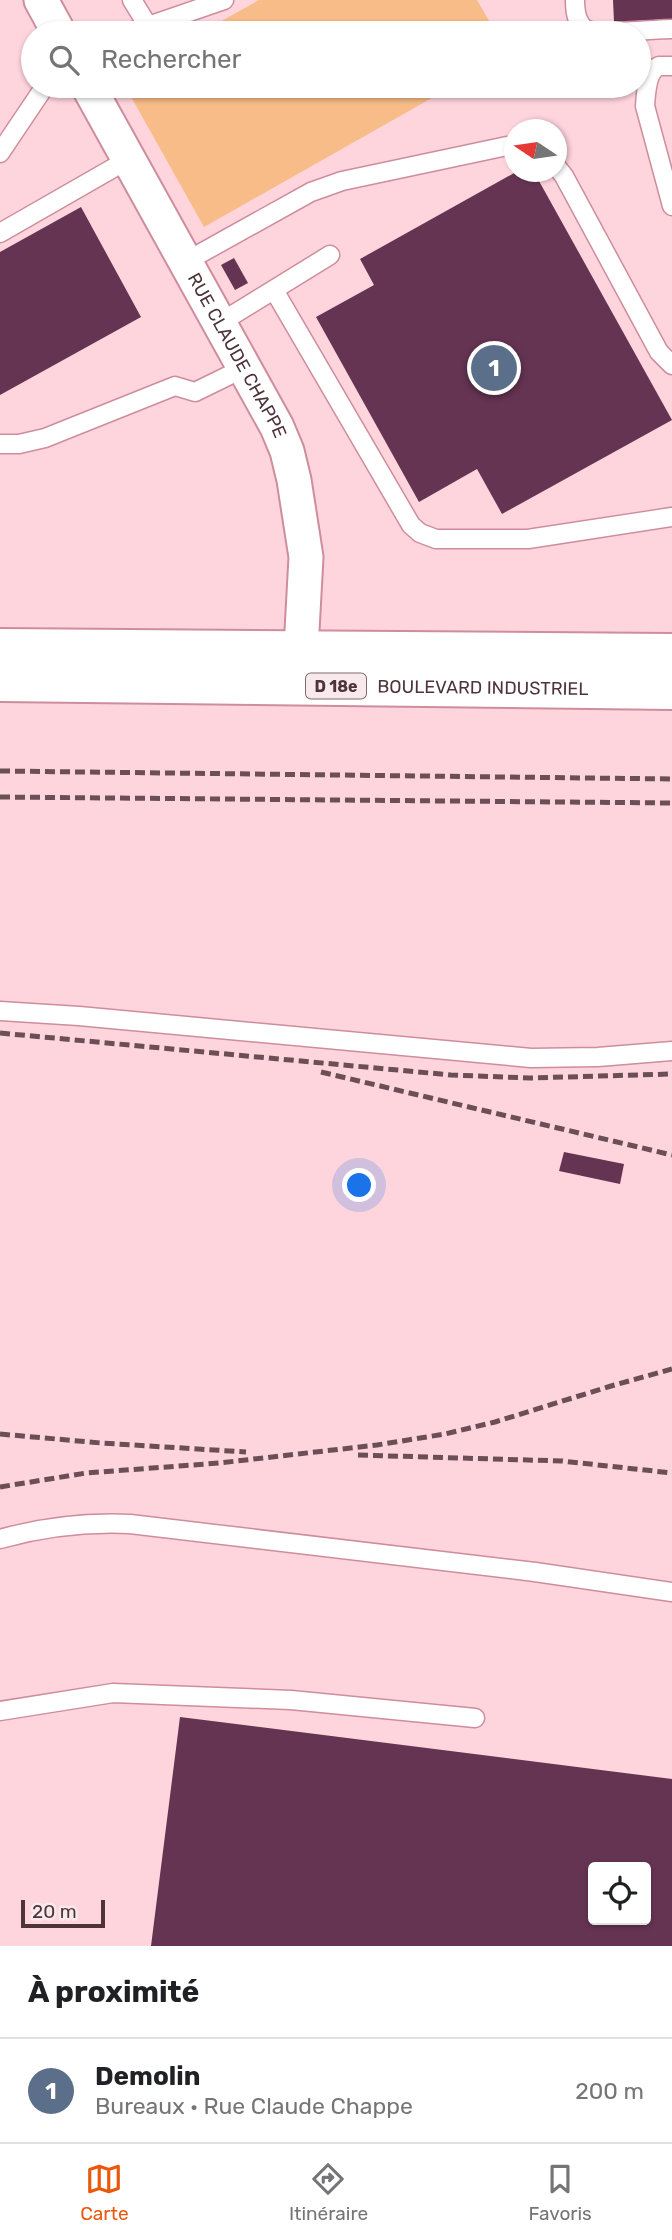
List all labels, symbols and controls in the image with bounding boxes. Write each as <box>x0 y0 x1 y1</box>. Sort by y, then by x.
search box <box>21 21 651 98</box>
icon: search <box>45 41 83 79</box>
text: Rechercher <box>101 44 241 75</box>
north arrow <box>504 119 567 182</box>
street label: RUE CLAUDE CHAPPE <box>183 269 291 441</box>
pin: 1 <box>471 342 517 394</box>
road number: D 18e <box>306 674 366 698</box>
street label: BOULEVARD INDUSTRIEL <box>377 675 589 700</box>
your location <box>342 1168 376 1202</box>
map controls <box>588 1862 651 1925</box>
button: locate <box>588 1862 651 1925</box>
scale bar <box>21 1897 105 1929</box>
text: 20 m <box>32 1900 77 1923</box>
text: À proximité <box>28 1974 199 2010</box>
text: Demolin <box>95 2061 200 2092</box>
text: 1 <box>45 2077 57 2105</box>
text: 200 m <box>575 2077 644 2105</box>
text: Bureaux · Rue Claude Chappe <box>95 2092 413 2120</box>
tab: Carte <box>80 2160 129 2225</box>
tab: Itinéraire <box>289 2160 368 2225</box>
tab: Favoris <box>528 2160 592 2225</box>

